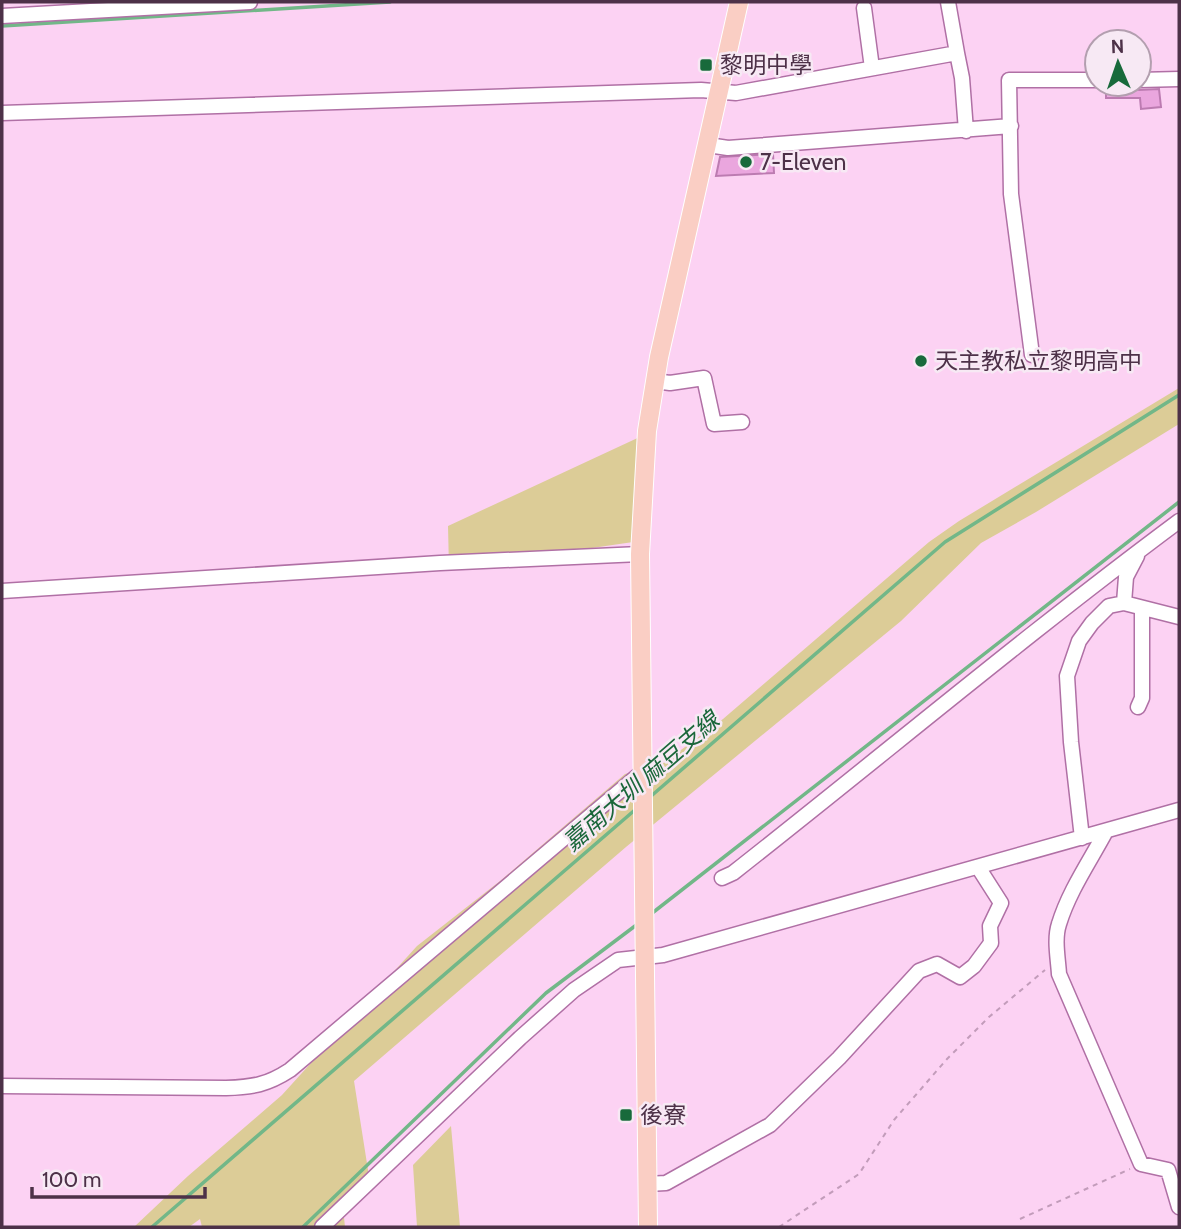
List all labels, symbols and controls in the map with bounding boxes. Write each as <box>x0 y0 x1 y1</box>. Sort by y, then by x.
north arrow <box>1083 28 1153 98</box>
text: N <box>1110 35 1125 58</box>
place label: 黎明中學 <box>720 51 812 79</box>
marker: 黎明中學 <box>698 57 714 73</box>
place label: 7-Eleven <box>760 148 846 176</box>
marker: 7-Eleven <box>738 154 754 170</box>
place label: 天主教私立黎明高中 <box>935 347 1142 375</box>
marker: 天主教私立黎明高中 <box>913 353 929 369</box>
water label: 嘉南大圳 麻豆支線 <box>557 704 727 857</box>
place label: 後寮 <box>640 1101 686 1129</box>
marker: 後寮 <box>618 1107 634 1123</box>
scale bar <box>32 1156 205 1200</box>
text: 100 m <box>42 1167 101 1192</box>

